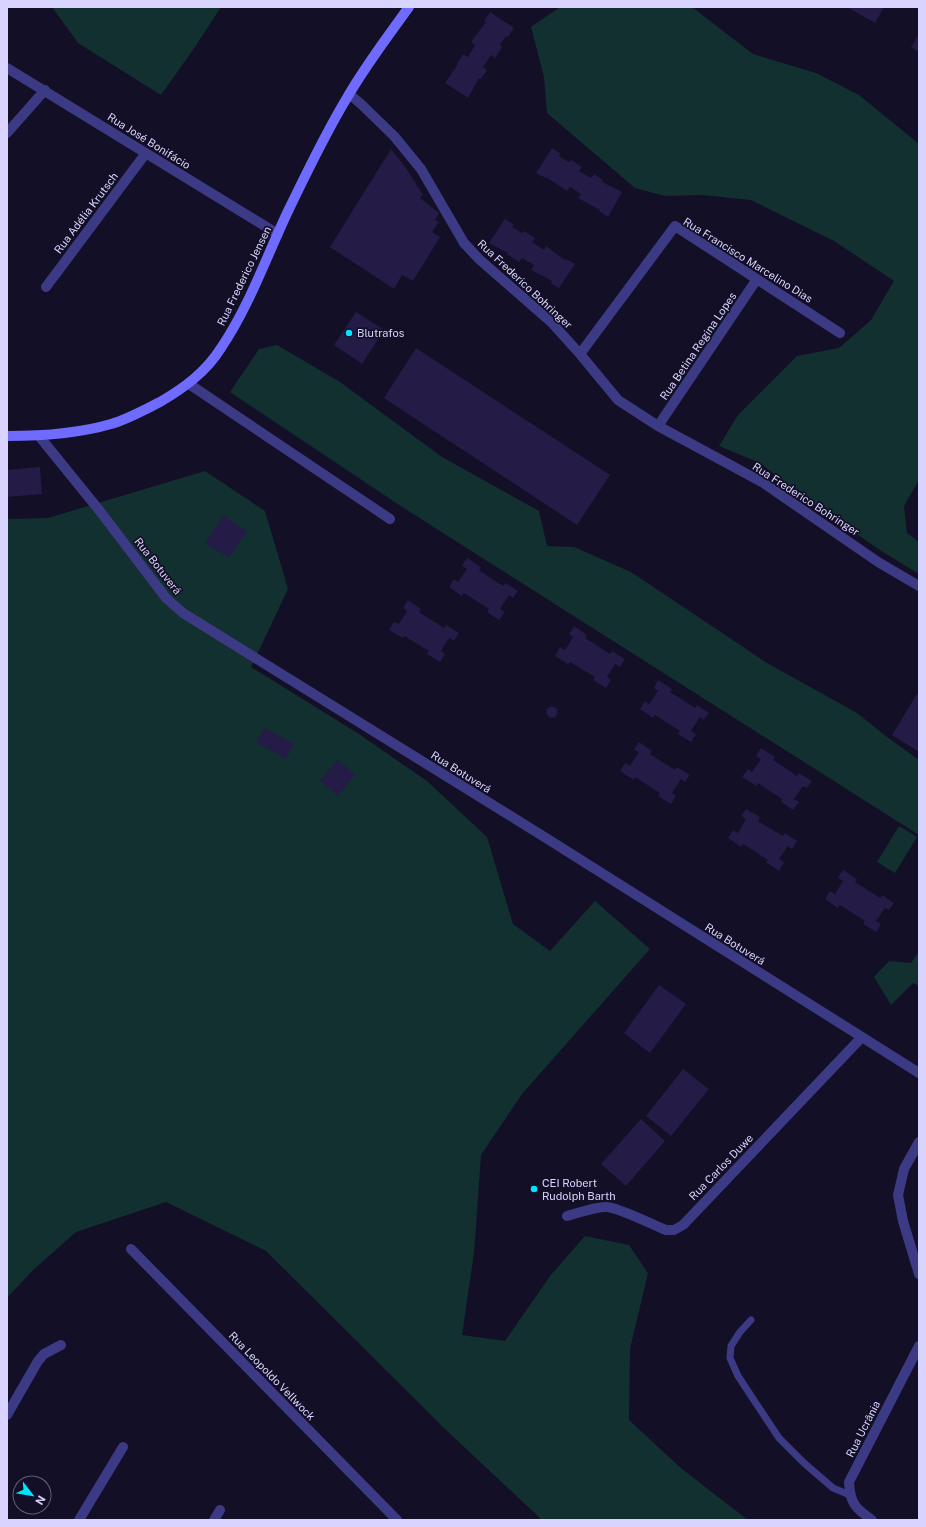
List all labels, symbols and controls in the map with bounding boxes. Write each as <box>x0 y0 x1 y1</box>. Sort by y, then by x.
street label: Rua José Bonifácio <box>105 111 193 171</box>
street label: Rua Adélia Krutsch <box>52 170 120 256</box>
street label: Rua Francisco Marcelino Dias <box>681 215 815 305</box>
street label: Rua Frederico Jensen <box>215 224 273 328</box>
street label: Rua Frederico Bohringer <box>475 237 575 331</box>
street label: Rua Betina Regina Lopes <box>658 290 739 402</box>
place label: Blutrafos <box>357 327 405 339</box>
marker: Blutrafos <box>344 328 354 338</box>
street label: Rua Frederico Bohringer <box>750 460 862 538</box>
street label: Rua Botuverá <box>132 535 184 597</box>
street label: Rua Botuverá <box>429 749 493 795</box>
street label: Rua Botuverá <box>703 921 767 967</box>
street label: Rua Carlos Duwe <box>687 1132 755 1202</box>
place label: CEI Robert Rudolph Barth <box>542 1177 616 1202</box>
marker: CEI Robert Rudolph Barth <box>529 1184 539 1194</box>
street label: Rua Leopoldo Vellwock <box>227 1329 317 1423</box>
street label: Rua Ucrânia <box>844 1399 882 1459</box>
north arrow <box>12 1475 52 1515</box>
text: N <box>33 1493 48 1507</box>

